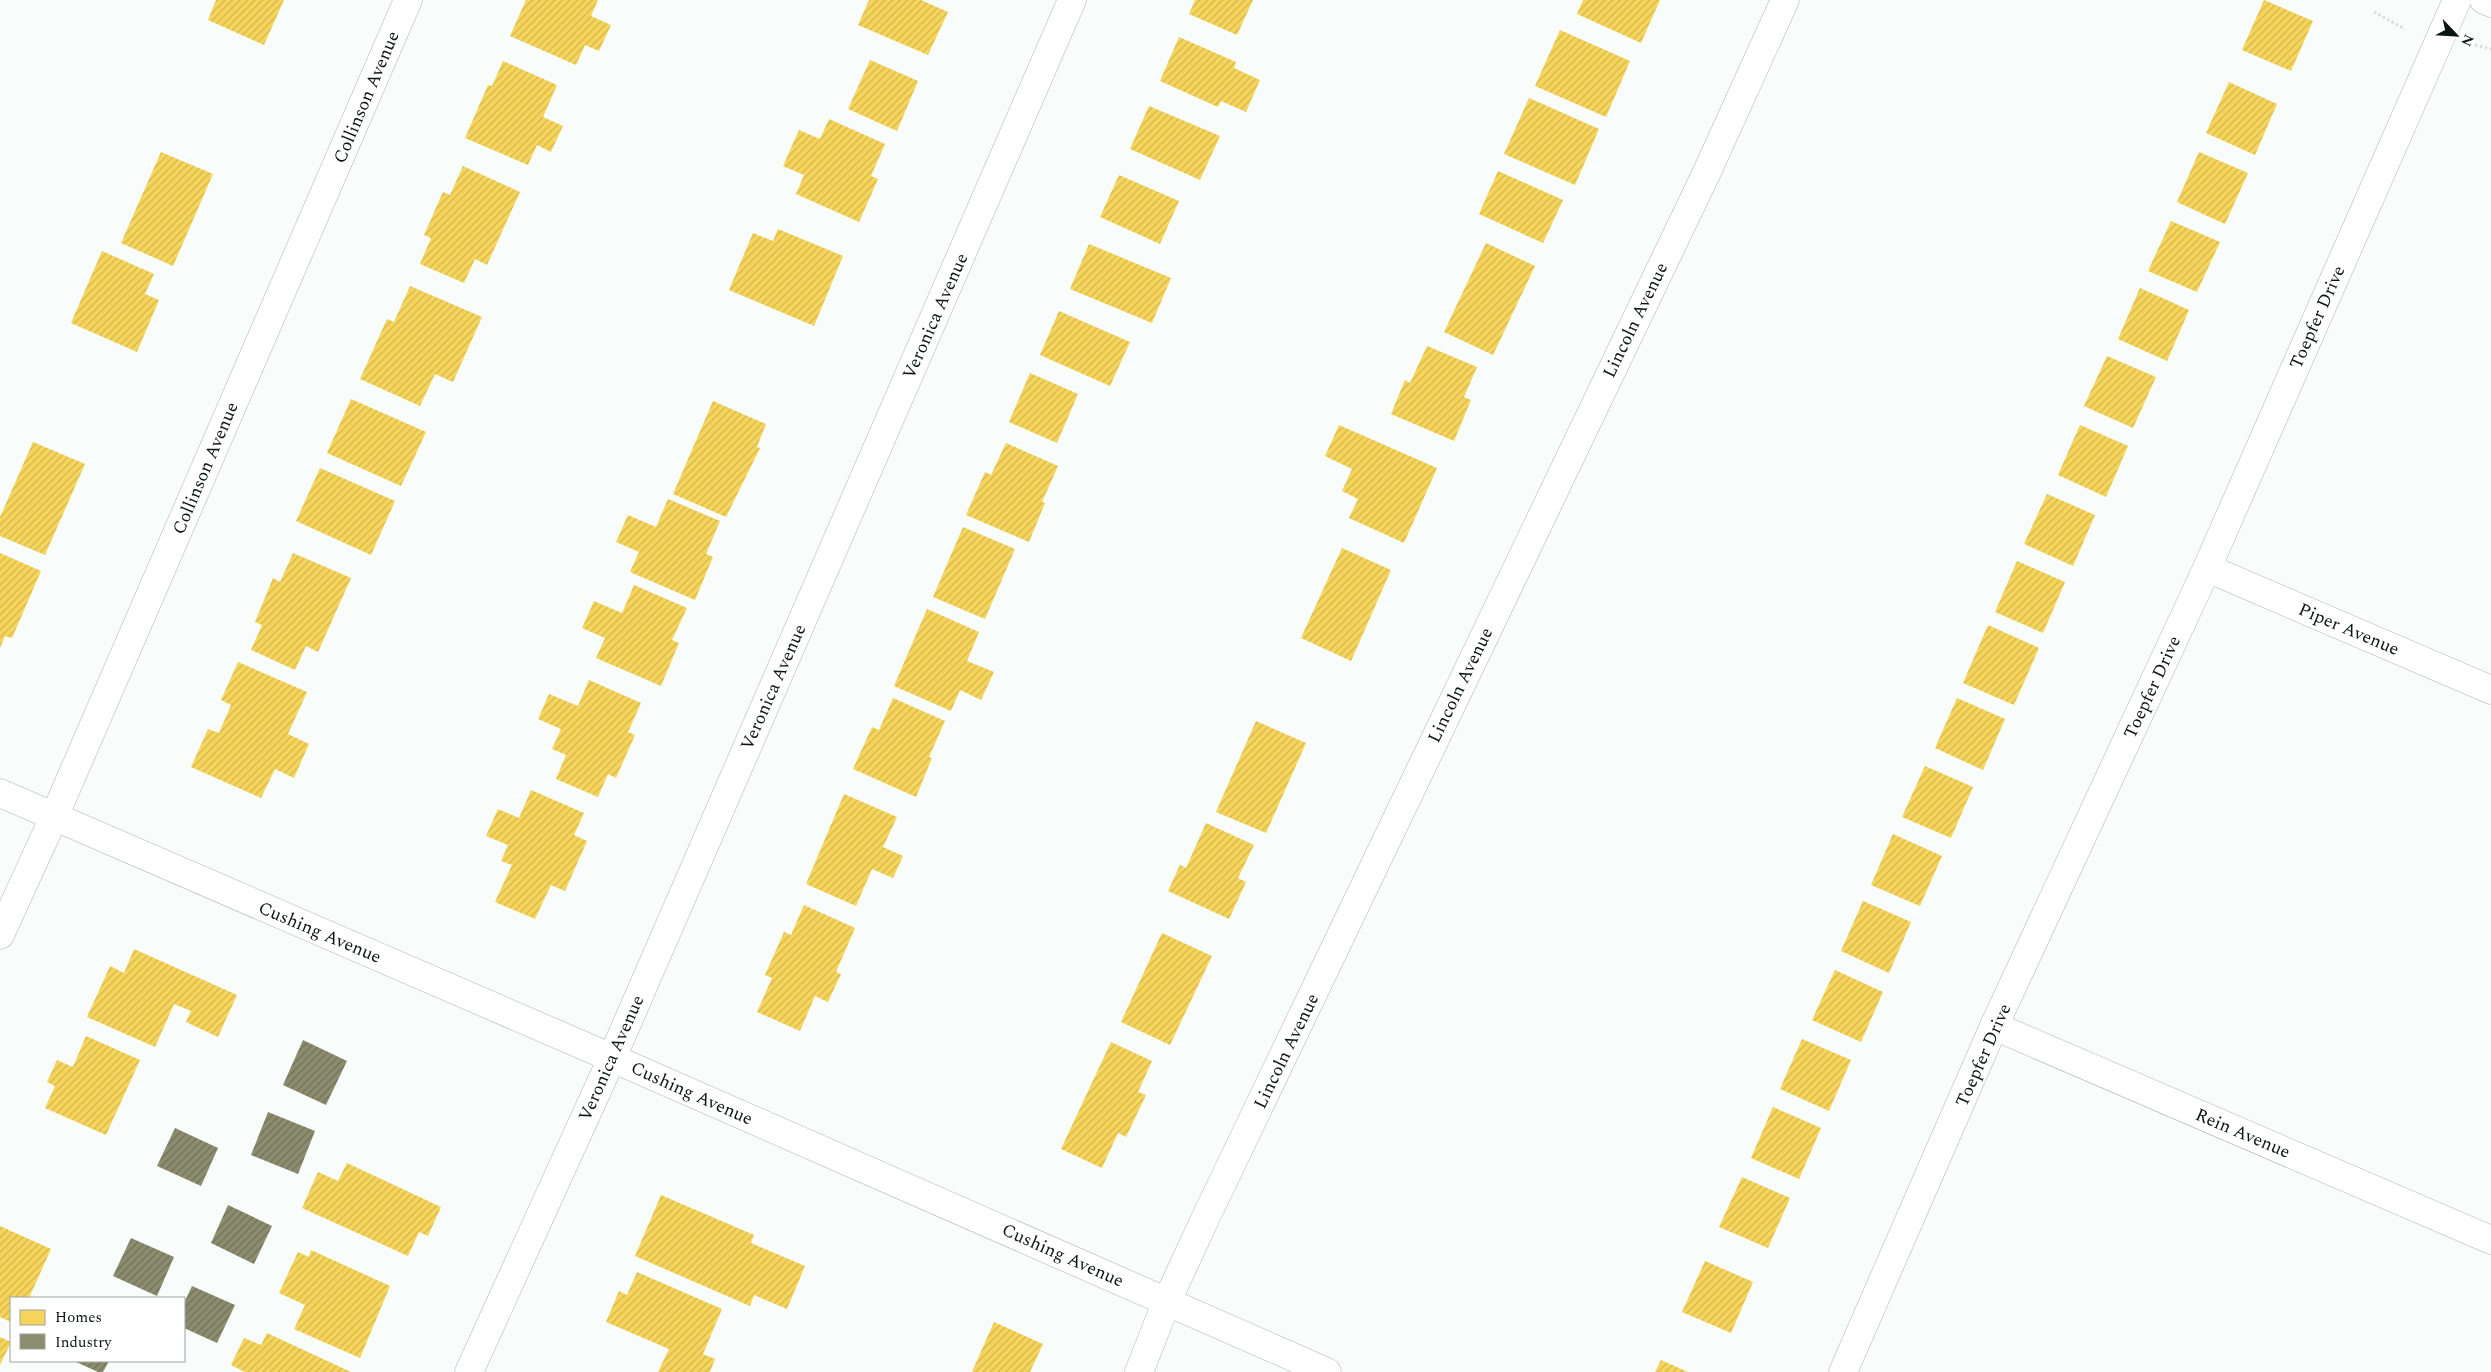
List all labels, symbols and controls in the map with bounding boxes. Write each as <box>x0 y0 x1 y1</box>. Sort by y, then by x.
north arrow <box>2431 10 2481 60</box>
street label: Collinson Avenue <box>326 27 407 168</box>
text: N <box>2455 31 2479 50</box>
street label: Veronica Avenue <box>896 249 975 384</box>
street label: Lincoln Avenue <box>1596 258 1675 383</box>
street label: Toepfer Drive <box>2283 261 2352 373</box>
street label: Collinson Avenue <box>165 398 246 539</box>
street label: Piper Avenue <box>2294 596 2403 663</box>
street label: Veronica Avenue <box>734 620 813 755</box>
street label: Lincoln Avenue <box>1421 623 1500 748</box>
street label: Toepfer Drive <box>2117 631 2188 743</box>
street label: Cushing Avenue <box>254 894 385 970</box>
street label: Lincoln Avenue <box>1247 989 1326 1114</box>
street label: Veronica Avenue <box>572 991 651 1126</box>
street label: Toepfer Drive <box>1949 999 2018 1111</box>
street label: Cushing Avenue <box>626 1054 757 1132</box>
street label: Rein Avenue <box>2191 1101 2294 1166</box>
street label: Cushing Avenue <box>997 1216 1128 1294</box>
legend <box>10 1297 185 1362</box>
text: Homes <box>55 1306 102 1329</box>
text: Industry <box>55 1331 112 1354</box>

